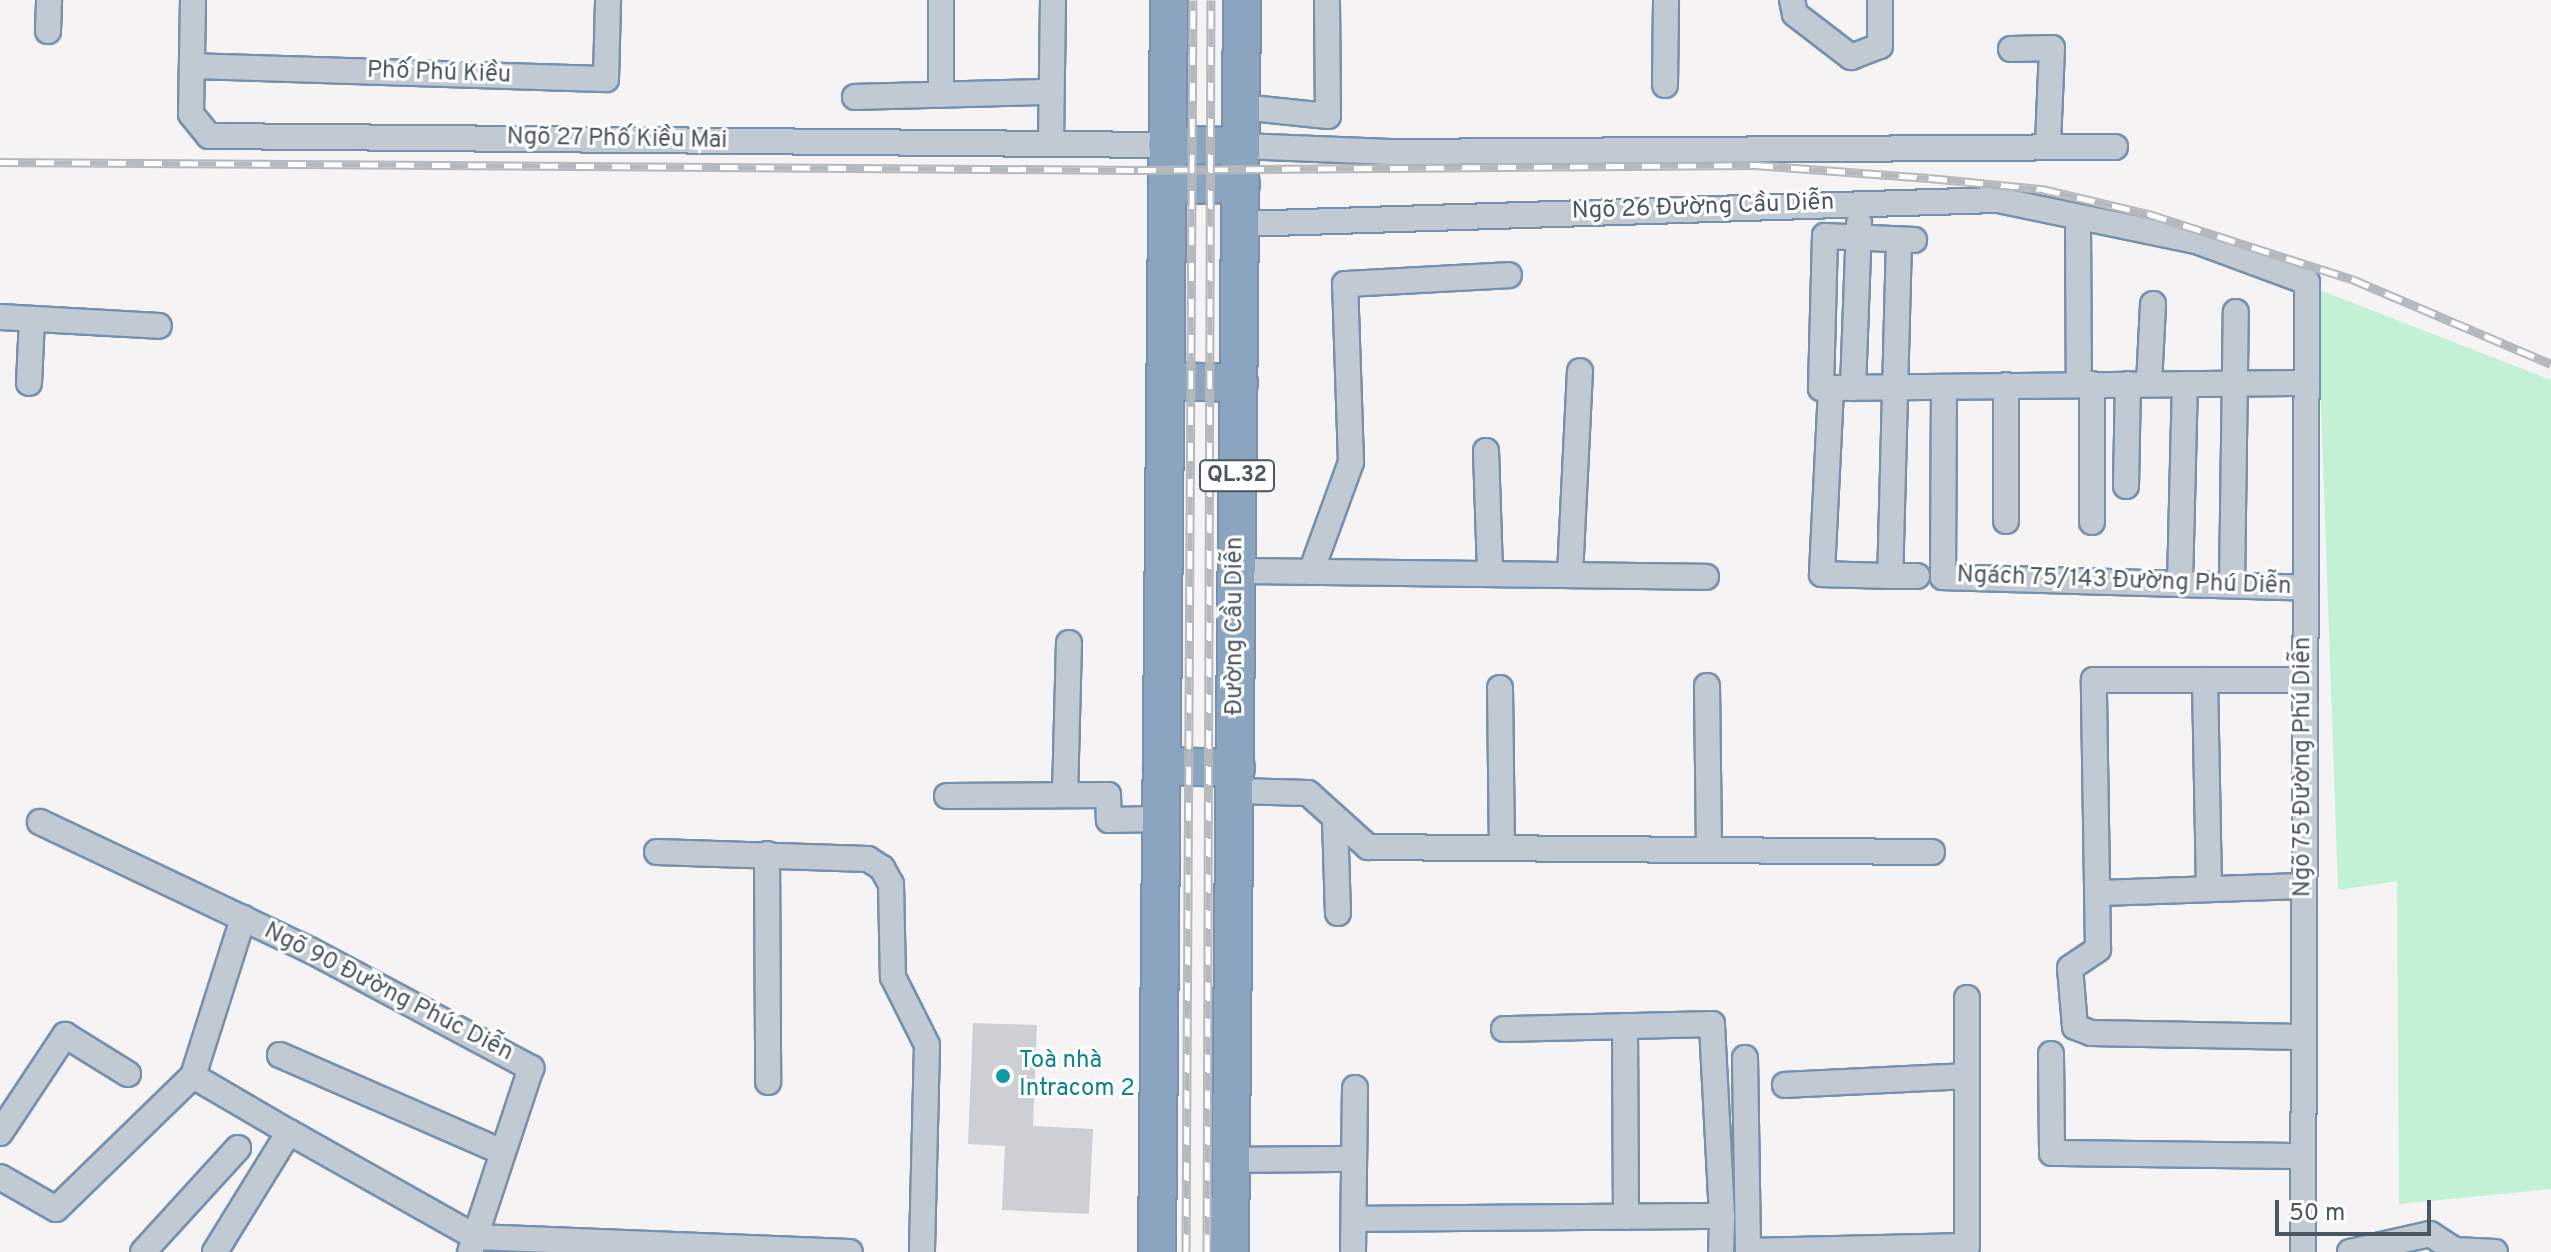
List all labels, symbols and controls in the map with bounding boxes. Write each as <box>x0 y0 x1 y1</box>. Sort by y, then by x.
street label: Phố Phú Kiều <box>366 57 512 91</box>
street label: Ngõ 27 Phố Kiều Mai <box>506 124 728 156</box>
street label: Ngõ 26 Đường Cầu Diễn <box>1571 189 1835 227</box>
road number: QL.32 <box>1197 458 1277 494</box>
street label: Đường Cầu Diễn <box>1222 537 1250 715</box>
street label: Ngách 75/143 Đường Phú Diễn <box>1956 562 2292 602</box>
street label: Ngõ 75 Đường Phú Diễn <box>2290 636 2318 898</box>
street label: Ngõ 90 Đường Phúc Diễn <box>259 918 517 1068</box>
place label: Toà nhà Intracom 2 <box>1019 1048 1135 1104</box>
marker: Toà nhà Intracom 2 <box>994 1067 1012 1085</box>
scale bar <box>2279 1184 2435 1234</box>
text: 50 m <box>2289 1199 2345 1229</box>

